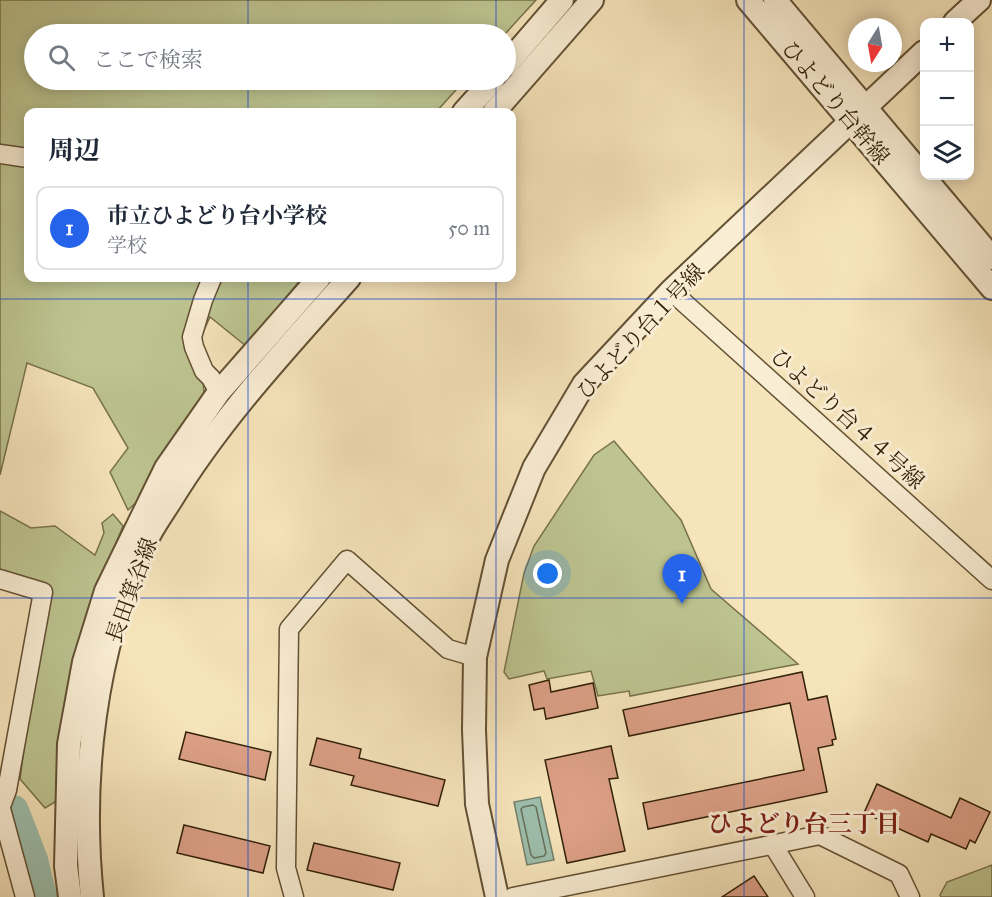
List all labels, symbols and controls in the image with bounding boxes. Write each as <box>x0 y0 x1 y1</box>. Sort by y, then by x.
north arrow <box>848 18 902 72</box>
map controls <box>920 18 974 180</box>
button: + <box>920 18 974 72</box>
search box <box>24 24 516 90</box>
street label: ひよどり台幹線 <box>776 35 895 170</box>
icon: search <box>45 41 78 74</box>
text: ここで検索 <box>93 46 203 73</box>
button: − <box>920 72 974 126</box>
button: layers <box>920 126 974 180</box>
text: 周辺 <box>48 134 100 166</box>
text: 市立ひよどり台小学校 <box>107 202 327 229</box>
text: 1 <box>66 216 73 240</box>
text: 50 m <box>448 216 490 240</box>
text: 学校 <box>107 233 147 257</box>
street label: ひよどり台１号線 <box>570 258 710 405</box>
street label: ひよどり台４４号線 <box>765 342 930 495</box>
street label: 長田箕谷線 <box>100 534 163 646</box>
pin: 1 <box>662 554 702 604</box>
your location <box>533 559 562 588</box>
district label: ひよどり台三丁目 <box>708 809 900 839</box>

